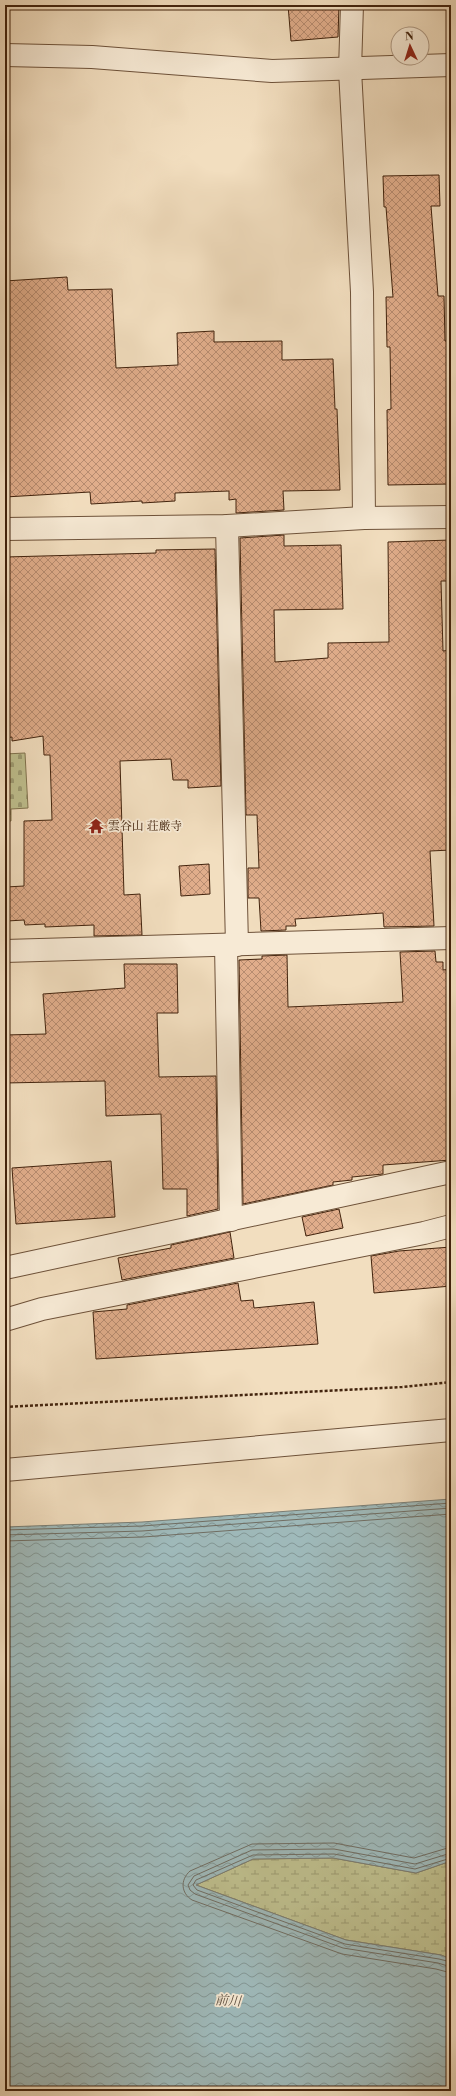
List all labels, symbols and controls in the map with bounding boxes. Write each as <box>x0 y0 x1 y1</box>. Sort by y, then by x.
north arrow <box>390 26 430 66</box>
text: N <box>405 30 414 44</box>
temple icon: 雲谷山 荘厳寺 <box>87 817 105 835</box>
place label: 雲谷山 荘厳寺 <box>108 819 182 834</box>
water label: 前川 <box>215 1992 243 2010</box>

